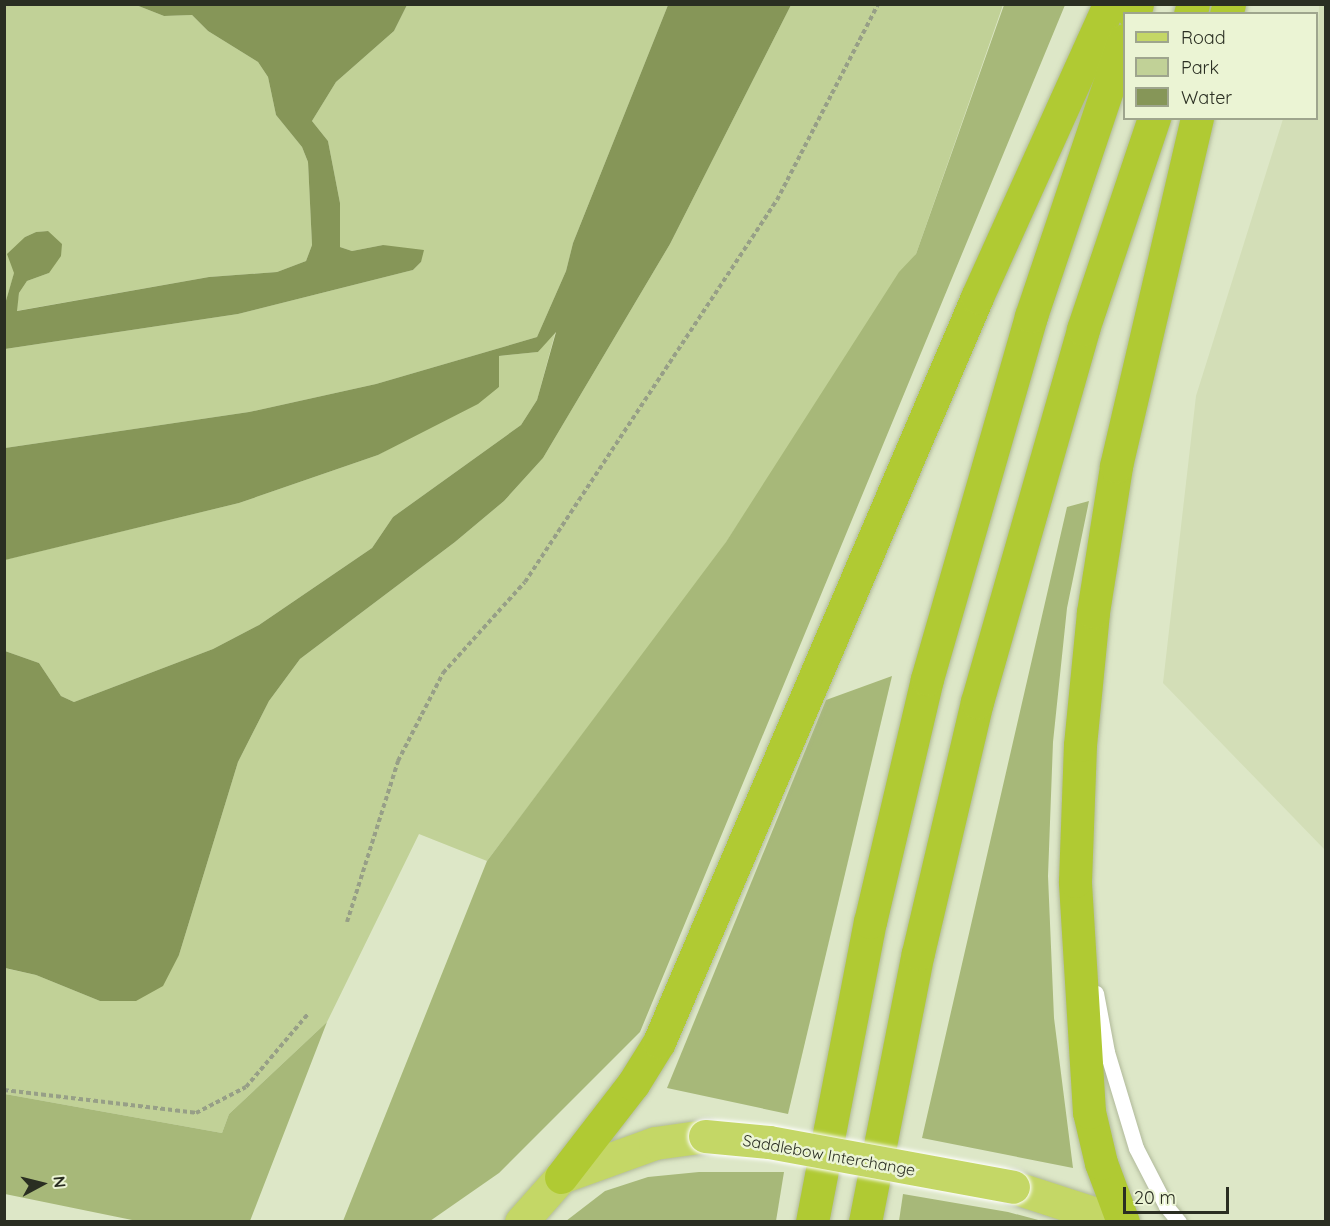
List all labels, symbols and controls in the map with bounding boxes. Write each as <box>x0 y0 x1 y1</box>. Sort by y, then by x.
legend <box>1123 12 1318 120</box>
text: Road <box>1181 26 1226 49</box>
text: Park <box>1181 56 1219 79</box>
text: Water <box>1181 86 1232 109</box>
street label: Saddlebow Interchange <box>741 1130 917 1180</box>
north arrow <box>12 1154 72 1214</box>
text: N <box>49 1175 71 1189</box>
scale bar <box>1126 1175 1232 1213</box>
text: 20 m <box>1134 1186 1176 1209</box>

